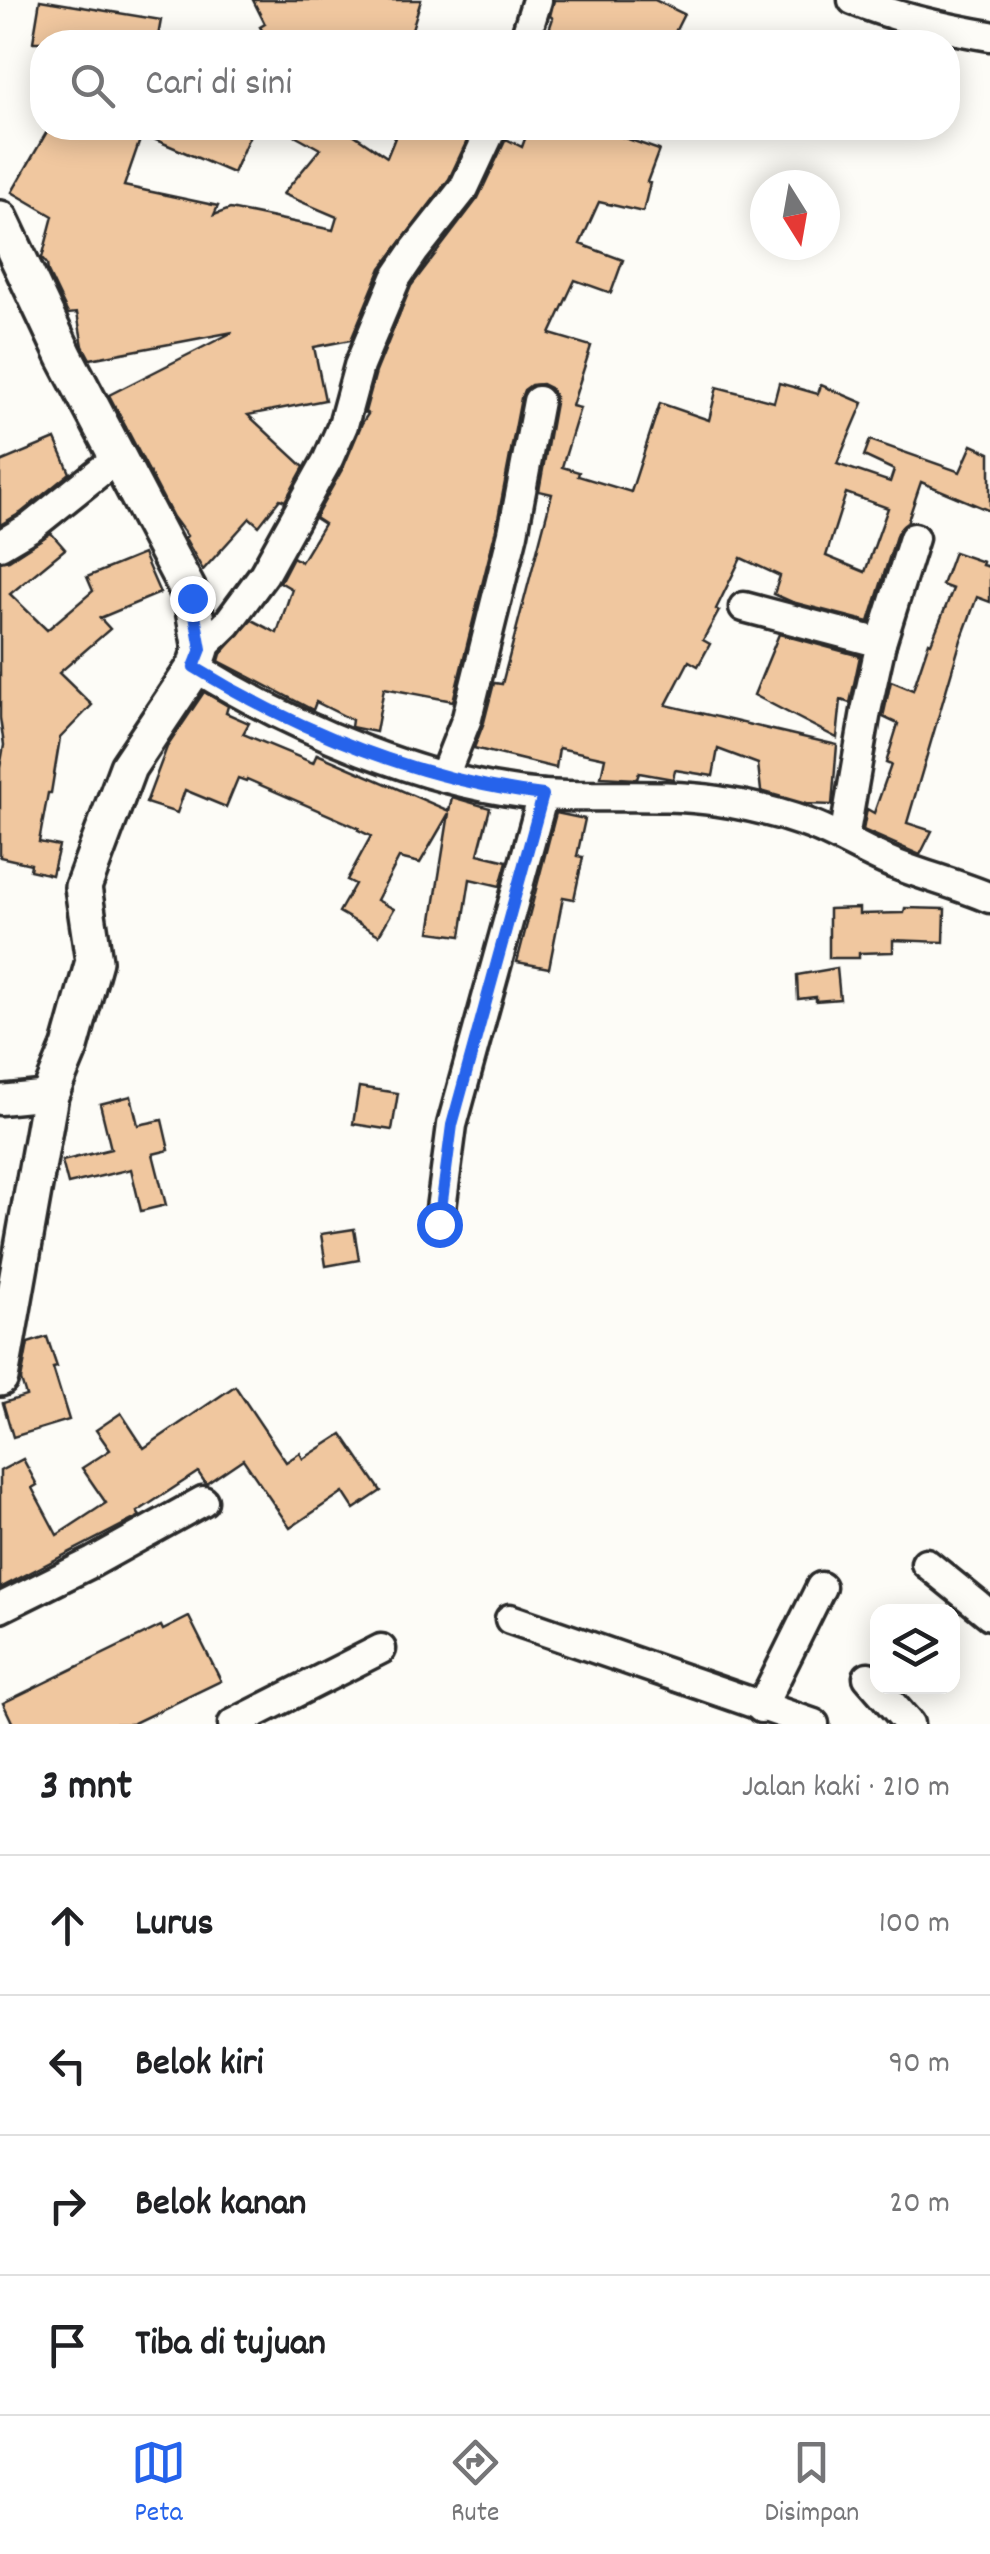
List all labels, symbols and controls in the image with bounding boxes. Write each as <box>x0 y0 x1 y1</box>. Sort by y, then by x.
search box <box>30 30 960 140</box>
icon: search <box>65 58 120 113</box>
text: Cari di sini <box>145 58 292 113</box>
north arrow <box>750 170 840 260</box>
route end <box>170 576 216 622</box>
route start <box>417 1202 463 1248</box>
map controls <box>870 1604 960 1694</box>
button: layers <box>870 1604 960 1694</box>
text: 3 mnt <box>40 1759 132 1819</box>
text: Jalan kaki · 210 m <box>742 1766 950 1812</box>
icon: ahead <box>40 1898 95 1953</box>
text: Lurus <box>135 1898 213 1953</box>
text: 100 m <box>879 1902 950 1948</box>
icon: left <box>40 2038 95 2093</box>
text: Belok kiri <box>135 2038 264 2093</box>
text: 90 m <box>889 2042 950 2088</box>
icon: right <box>40 2178 95 2233</box>
text: Belok kanan <box>135 2178 306 2233</box>
text: 20 m <box>889 2182 950 2228</box>
icon: arrive <box>40 2318 95 2373</box>
text: Tiba di tujuan <box>135 2318 326 2373</box>
tab: Peta <box>131 2435 186 2535</box>
tab: Rute <box>448 2435 503 2535</box>
tab: Disimpan <box>764 2435 859 2535</box>

